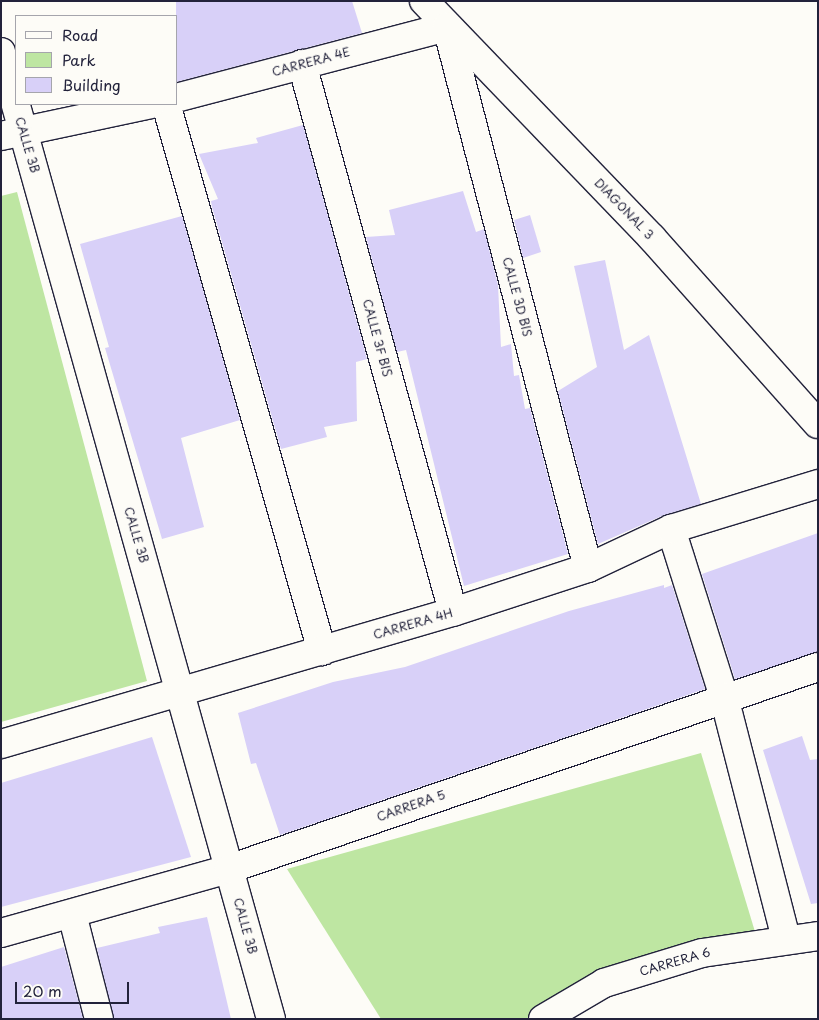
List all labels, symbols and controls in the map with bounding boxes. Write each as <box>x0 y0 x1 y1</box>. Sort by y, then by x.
legend <box>15 15 178 105</box>
text: Road <box>62 23 98 46</box>
street label: CARRERA 4E <box>271 45 351 79</box>
text: Park <box>62 48 96 71</box>
text: Building <box>62 73 121 96</box>
street label: CALLE 3B <box>12 115 42 175</box>
street label: DIAGONAL 3 <box>592 176 656 242</box>
street label: CALLE 3D BIS <box>499 254 535 340</box>
street label: CALLE 3F BIS <box>360 297 394 379</box>
street label: CALLE 3B <box>121 505 151 565</box>
street label: CARRERA 4H <box>372 606 454 642</box>
street label: CARRERA 5 <box>375 788 447 824</box>
street label: CALLE 3B <box>230 896 260 956</box>
street label: CARRERA 6 <box>638 945 712 979</box>
scale bar <box>18 972 131 1004</box>
text: 20 m <box>23 979 62 1002</box>

